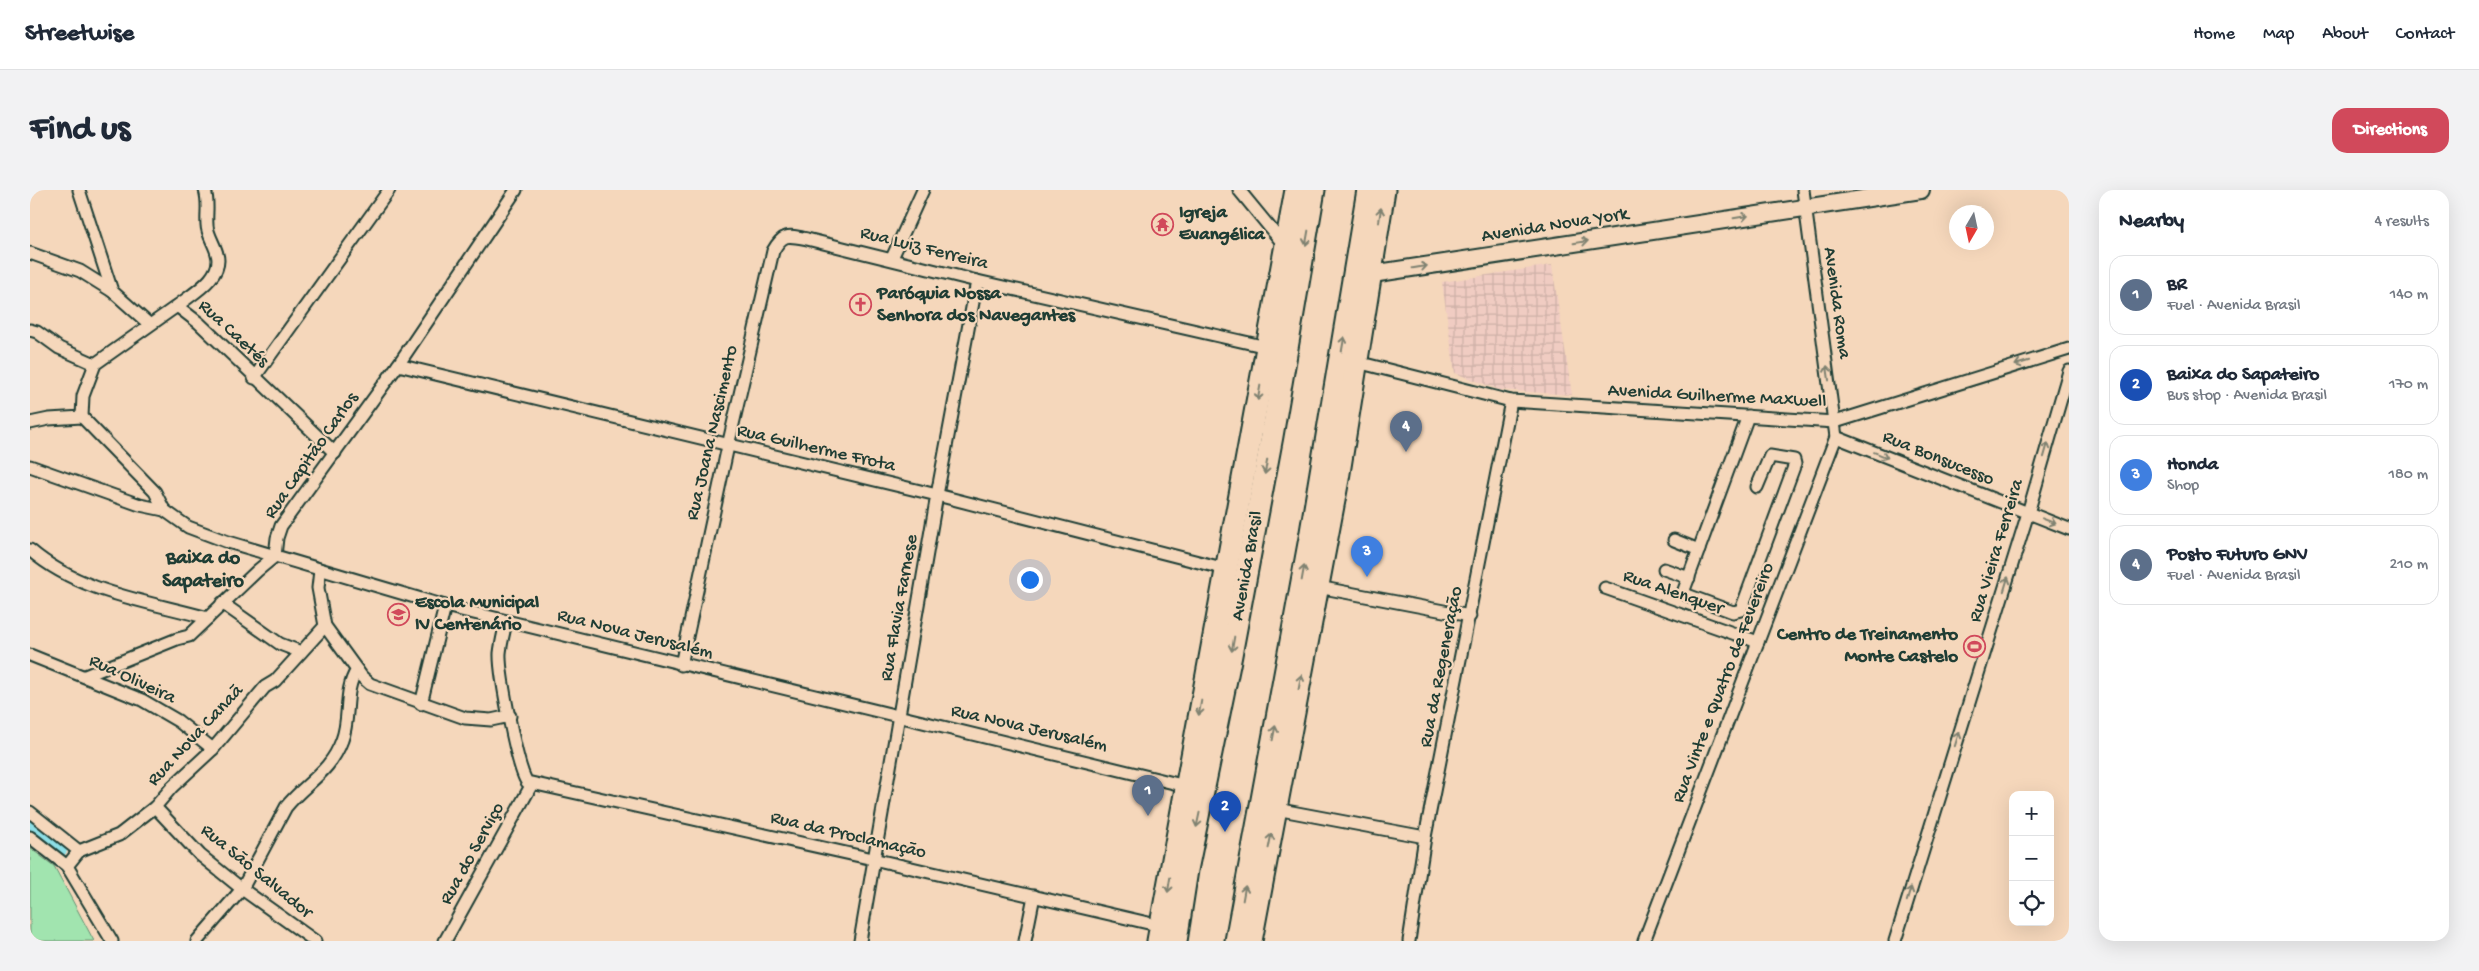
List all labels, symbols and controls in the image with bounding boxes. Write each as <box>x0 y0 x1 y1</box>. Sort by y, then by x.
text: Streetwise <box>25 20 134 49</box>
text: Home <box>2193 24 2235 45</box>
text: Map <box>2263 24 2294 45</box>
text: About <box>2322 24 2368 45</box>
text: Contact <box>2396 24 2454 45</box>
button: Directions <box>2332 108 2449 153</box>
text: Find us <box>30 110 130 151</box>
place label: Igreja Evangélica <box>1179 202 1266 247</box>
street label: Avenida Nova York <box>1480 203 1632 249</box>
north arrow <box>1949 205 1994 250</box>
one-way arrow <box>1376 207 1386 223</box>
text: Nearby <box>2119 210 2184 235</box>
temple icon: Igreja Evangélica <box>1151 212 1175 236</box>
one-way arrow <box>1733 212 1749 222</box>
text: 4 results <box>2374 213 2429 232</box>
street label: Rua Luiz Ferreira <box>858 222 992 276</box>
one-way arrow <box>1301 230 1311 246</box>
one-way arrow <box>1572 237 1588 247</box>
street label: Avenida Roma <box>1817 246 1855 362</box>
one-way arrow <box>1412 261 1428 271</box>
text: BR <box>2167 274 2187 297</box>
place label: Paróquia Nossa Senhora dos Navegantes <box>876 283 1076 328</box>
text: 1 <box>2133 286 2139 305</box>
text: 140 m <box>2390 286 2428 305</box>
church icon: Paróquia Nossa Senhora dos Navegantes <box>849 293 873 317</box>
street label: Rua Caetés <box>193 295 274 373</box>
text: Fuel · Avenida Brasil <box>2167 297 2301 316</box>
one-way arrow <box>1338 337 1348 353</box>
street label: Rua Joana Nascimento <box>682 343 744 523</box>
one-way arrow <box>2015 359 2031 369</box>
text: Baixa do Sapateiro <box>2167 364 2319 387</box>
one-way arrow <box>1823 366 1833 382</box>
text: 2 <box>2132 376 2140 395</box>
text: 170 m <box>2389 376 2428 395</box>
street label: Avenida Guilherme Maxwell <box>1607 380 1827 414</box>
one-way arrow <box>1253 385 1263 401</box>
street label: Rua Capitão Carlos <box>260 387 365 524</box>
text: Bus stop · Avenida Brasil <box>2167 387 2327 406</box>
pin: 4 <box>1390 411 1422 452</box>
street label: Rua Guilherme Frota <box>734 420 899 479</box>
street label: Rua Bonsucesso <box>1879 426 1997 492</box>
one-way arrow <box>2042 442 2052 458</box>
one-way arrow <box>1874 452 1889 461</box>
text: Honda <box>2167 454 2218 477</box>
one-way arrow <box>1261 459 1270 475</box>
text: 3 <box>2132 466 2140 485</box>
text: 180 m <box>2389 466 2428 485</box>
street label: Rua Vieira Ferreira <box>1964 475 2030 625</box>
text: Shop <box>2167 477 2199 496</box>
street label: Avenida Brasil <box>1227 509 1269 623</box>
one-way arrow <box>2041 517 2056 527</box>
street label: Rua Flavia Farnese <box>876 533 924 683</box>
pin: 3 <box>1351 536 1383 577</box>
text: Posto Futuro GNV <box>2167 544 2308 567</box>
district label: Baixa do Sapateiro <box>162 548 244 594</box>
text: 4 <box>2132 556 2140 575</box>
text: 210 m <box>2389 556 2428 575</box>
street label: Rua Vinte e Quatro de Fevereiro <box>1667 560 1781 806</box>
street label: Rua Alenquer <box>1620 565 1729 622</box>
one-way arrow <box>1299 566 1309 582</box>
your location <box>1017 567 1043 593</box>
text: Fuel · Avenida Brasil <box>2167 567 2301 586</box>
one-way arrow <box>2001 576 2011 592</box>
street label: Rua da Regeneração <box>1415 584 1469 749</box>
place label: Escola Municipal IV Centenário <box>415 592 539 637</box>
school or university icon: Escola Municipal IV Centenário <box>387 602 411 626</box>
street label: Rua Nova Jerusalém <box>555 604 716 666</box>
place label: Centro de Treinamento Monte Castelo <box>1776 624 1958 669</box>
sports icon: Centro de Treinamento Monte Castelo <box>1962 634 1986 658</box>
one-way arrow <box>1228 636 1238 652</box>
street label: Rua Oliveira <box>85 650 180 711</box>
one-way arrow <box>1296 674 1306 690</box>
street label: Rua Nova Canaã <box>143 679 250 792</box>
one-way arrow <box>1195 699 1205 715</box>
street label: Rua Nova Jerusalém <box>948 700 1110 758</box>
one-way arrow <box>1270 726 1279 742</box>
one-way arrow <box>1953 732 1963 748</box>
pin: 1 <box>1132 775 1164 816</box>
pin: 2 <box>1209 791 1241 832</box>
map controls <box>2009 791 2054 926</box>
button: + <box>2009 791 2054 836</box>
street label: Rua do Serviço <box>435 799 511 909</box>
street label: Rua da Proclamação <box>768 807 928 865</box>
one-way arrow <box>1192 812 1202 828</box>
street label: Rua São Salvador <box>195 820 319 926</box>
one-way arrow <box>1266 834 1275 850</box>
button: − <box>2009 836 2054 881</box>
one-way arrow <box>1163 876 1173 892</box>
button: locate <box>2009 881 2054 926</box>
one-way arrow <box>1240 885 1250 901</box>
one-way arrow <box>1905 887 1915 903</box>

